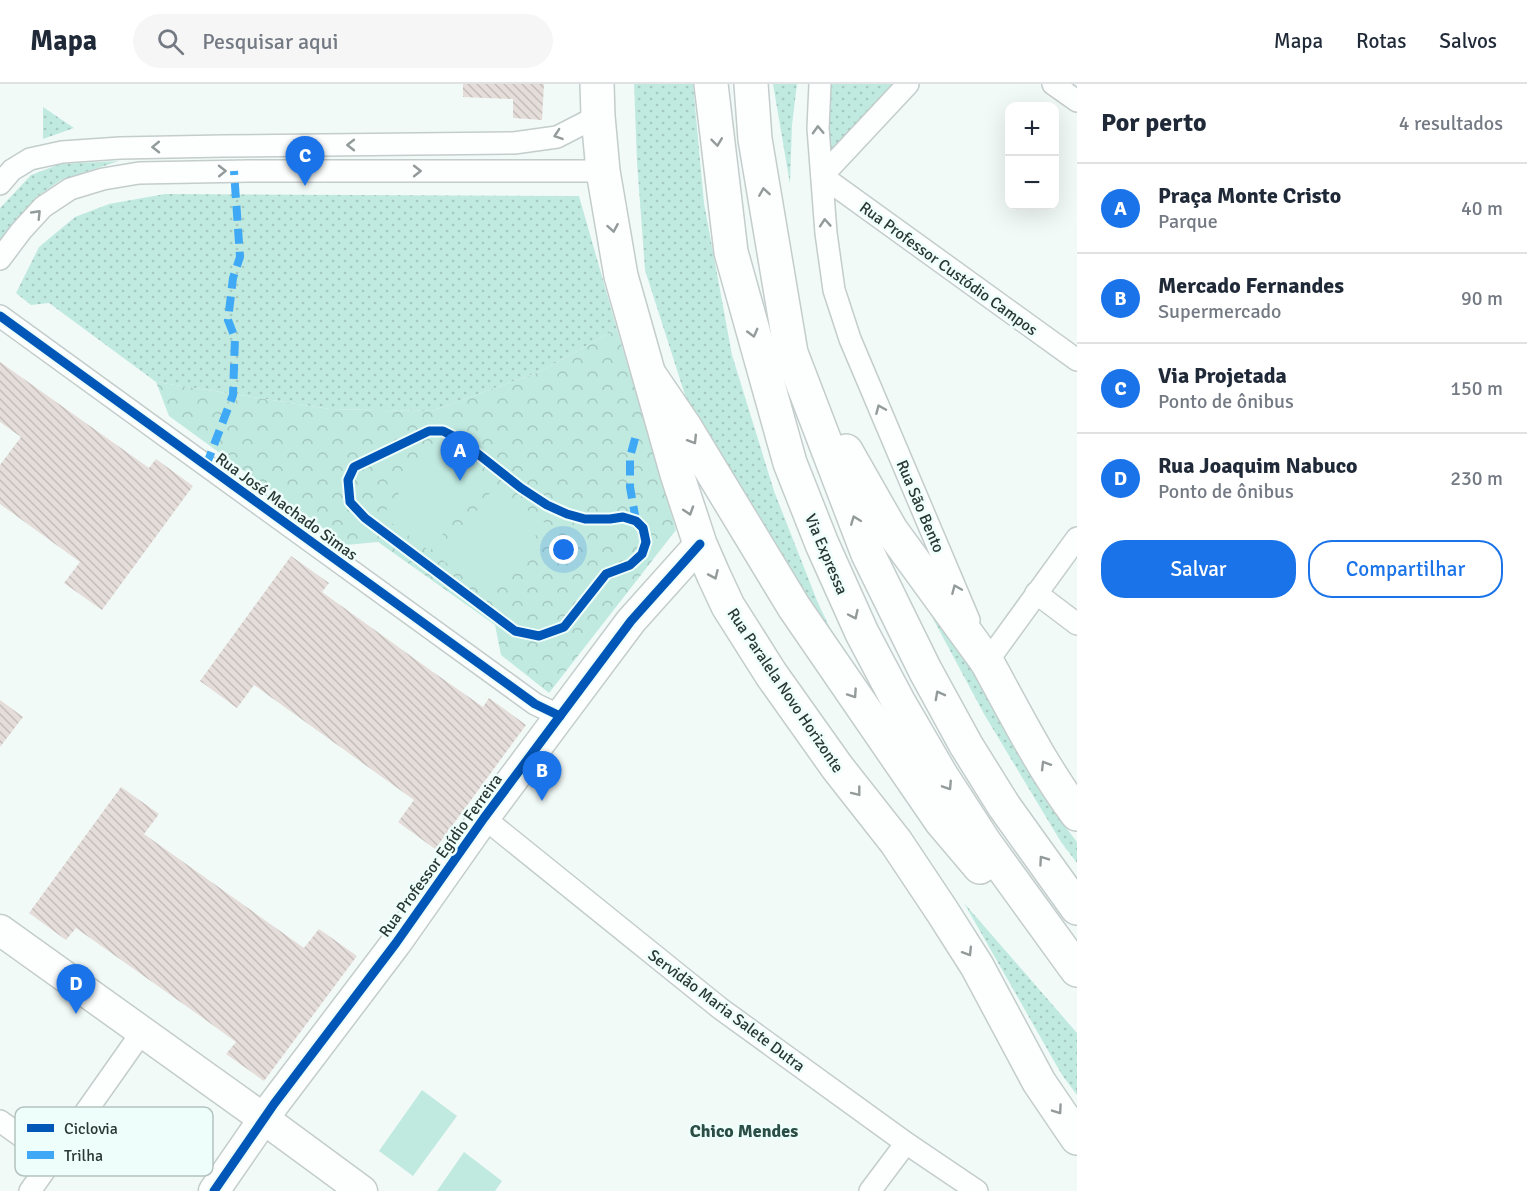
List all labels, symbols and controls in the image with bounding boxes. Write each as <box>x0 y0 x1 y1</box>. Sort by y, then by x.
search box <box>133 14 553 68</box>
text: Mapa <box>30 24 97 58</box>
icon: search <box>154 25 187 58</box>
text: Pesquisar aqui <box>202 28 339 55</box>
text: Mapa <box>1274 28 1323 54</box>
text: Rotas <box>1356 28 1406 54</box>
text: Salvos <box>1439 28 1497 54</box>
map controls <box>1005 102 1059 210</box>
button: + <box>1005 102 1059 156</box>
text: Por perto <box>1101 107 1207 139</box>
text: 4 resultados <box>1399 111 1503 136</box>
one-way arrow <box>812 126 825 135</box>
one-way arrow <box>553 128 564 140</box>
pin: C <box>286 136 324 186</box>
one-way arrow <box>346 138 355 151</box>
one-way arrow <box>711 138 723 147</box>
one-way arrow <box>151 141 160 154</box>
button: − <box>1005 156 1059 210</box>
one-way arrow <box>217 165 226 177</box>
one-way arrow <box>412 165 421 177</box>
text: Praça Monte Cristo <box>1158 182 1341 209</box>
one-way arrow <box>758 187 771 197</box>
text: A <box>1114 196 1127 221</box>
text: 40 m <box>1461 196 1503 221</box>
street label: Rua Professor Custódio Campos <box>856 197 1041 340</box>
text: Parque <box>1158 209 1218 234</box>
one-way arrow <box>30 210 41 220</box>
one-way arrow <box>819 219 832 228</box>
one-way arrow <box>606 223 619 233</box>
text: Mercado Fernandes <box>1158 272 1344 299</box>
text: B <box>1114 286 1127 311</box>
text: 90 m <box>1461 286 1503 311</box>
text: Supermercado <box>1158 299 1281 324</box>
one-way arrow <box>746 327 758 338</box>
text: Via Projetada <box>1158 362 1287 389</box>
text: C <box>1114 376 1127 401</box>
text: 150 m <box>1450 376 1503 401</box>
text: Ponto de ônibus <box>1158 389 1294 414</box>
one-way arrow <box>875 404 887 415</box>
pin: A <box>440 432 480 481</box>
one-way arrow <box>686 434 698 444</box>
street label: Rua José Machado Simas <box>212 449 361 565</box>
text: Rua Joaquim Nabuco <box>1158 452 1358 479</box>
street label: Rua São Bento <box>892 457 949 556</box>
text: D <box>1114 466 1127 491</box>
text: 230 m <box>1450 466 1503 491</box>
text: Ponto de ônibus <box>1158 479 1294 504</box>
one-way arrow <box>682 505 695 516</box>
street label: Via Expressa <box>800 511 852 598</box>
one-way arrow <box>850 515 862 526</box>
your location <box>549 535 578 564</box>
button: Salvar <box>1101 540 1296 598</box>
button: Compartilhar <box>1308 540 1503 598</box>
one-way arrow <box>706 569 718 580</box>
one-way arrow <box>951 584 963 595</box>
street label: Rua Paralela Novo Horizonte <box>723 604 848 777</box>
one-way arrow <box>847 609 859 620</box>
one-way arrow <box>846 687 857 698</box>
one-way arrow <box>935 691 946 702</box>
pin: B <box>522 752 562 801</box>
one-way arrow <box>1041 761 1052 771</box>
street label: Rua Professor Egídio Ferreira <box>375 770 507 941</box>
one-way arrow <box>941 779 952 790</box>
one-way arrow <box>849 785 860 796</box>
one-way arrow <box>1039 856 1050 867</box>
street label: Servidão Maria Salete Dutra <box>644 945 809 1076</box>
one-way arrow <box>961 945 972 956</box>
pin: D <box>56 964 96 1014</box>
one-way arrow <box>1051 1104 1062 1115</box>
legend <box>15 1107 213 1176</box>
text: Ciclovia <box>64 1119 118 1139</box>
district label: Chico Mendes <box>690 1120 798 1142</box>
text: Trilha <box>64 1146 103 1166</box>

